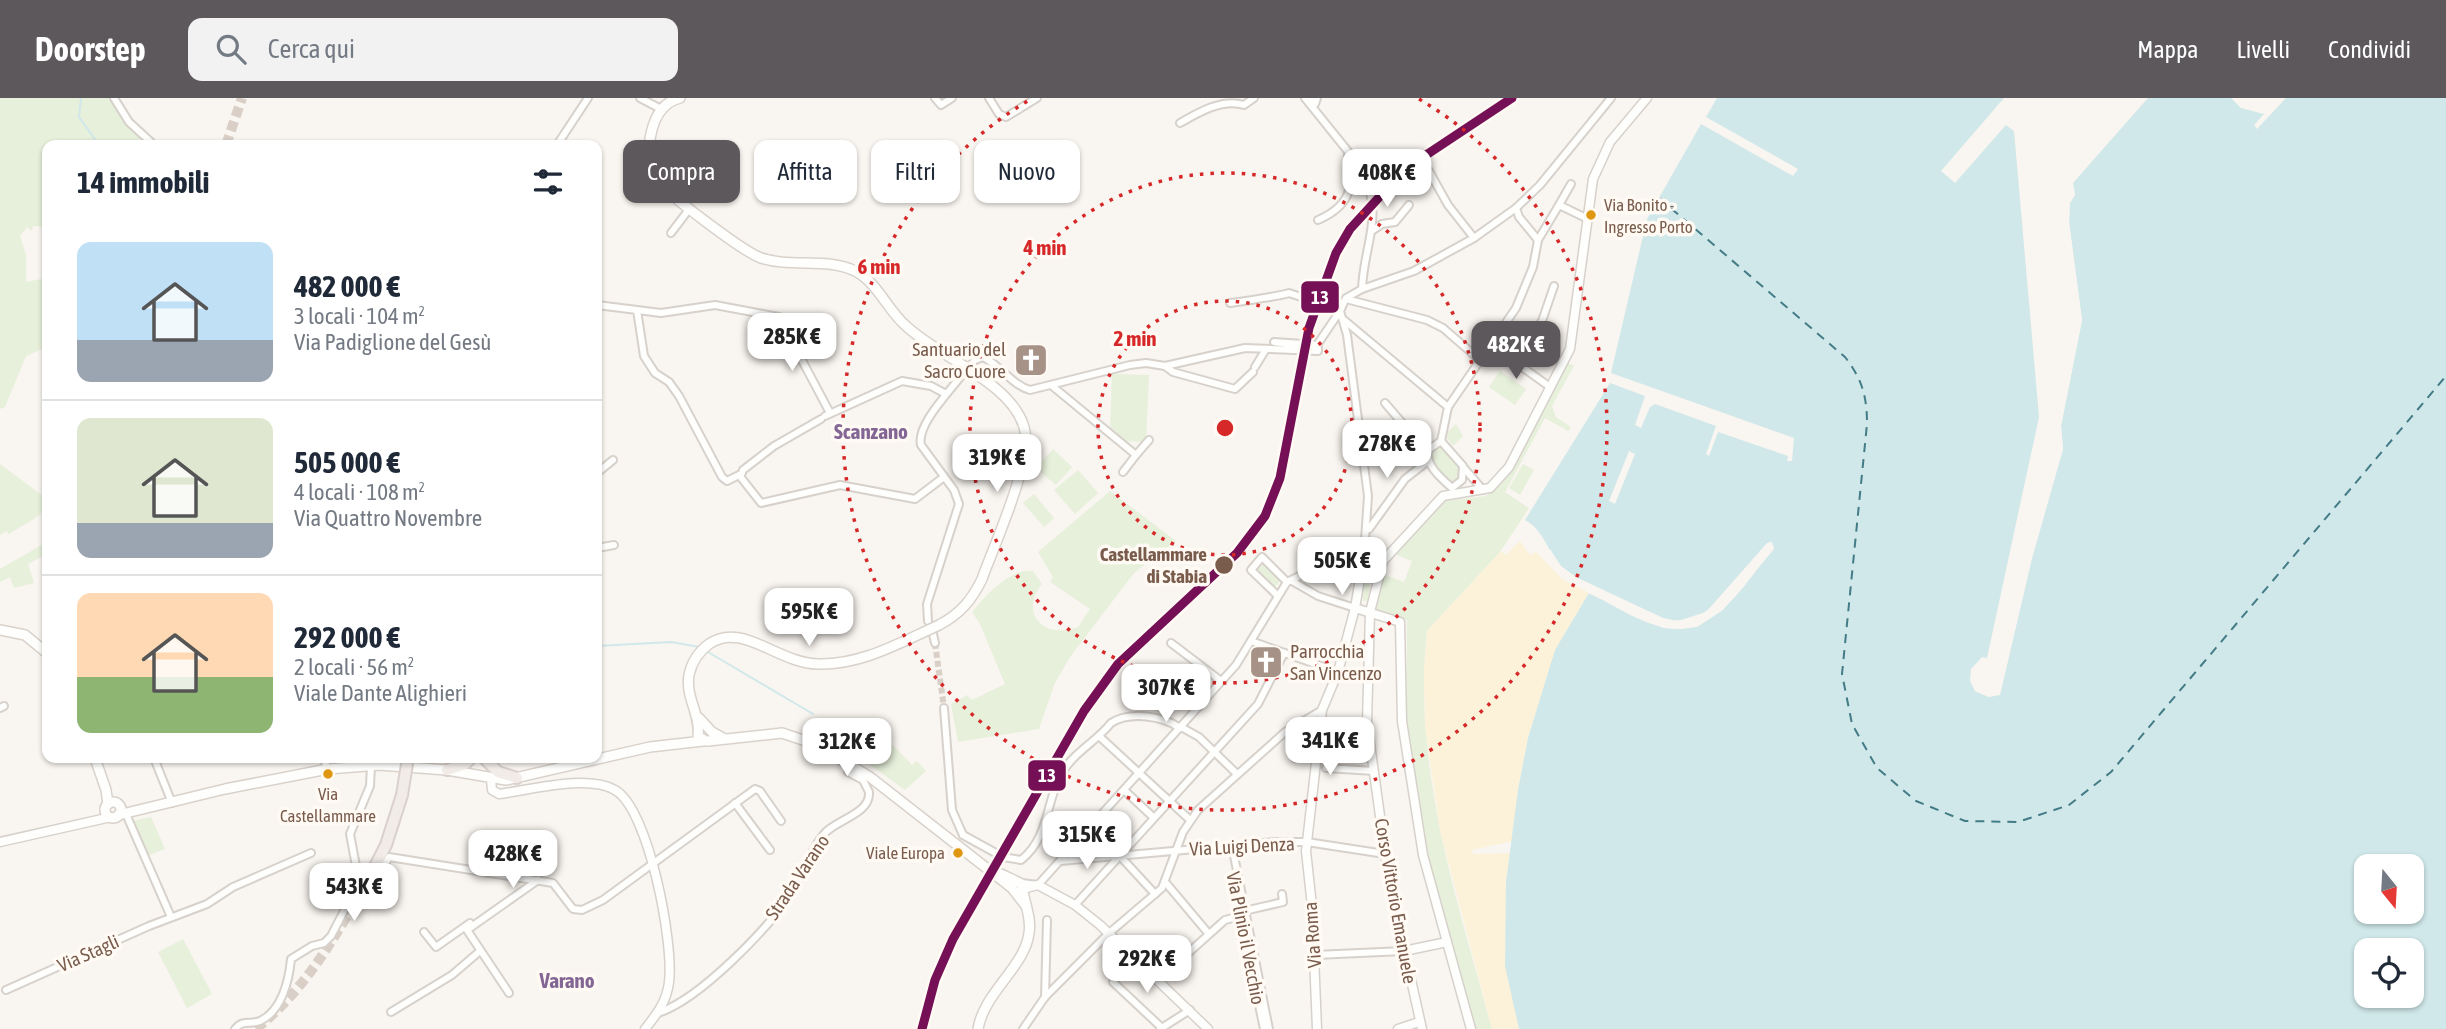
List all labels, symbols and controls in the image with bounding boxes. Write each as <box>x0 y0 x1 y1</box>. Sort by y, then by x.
search box <box>188 18 678 81</box>
text: Doorstep <box>35 30 146 68</box>
icon: search <box>212 30 250 68</box>
text: Cerca qui <box>268 34 355 64</box>
text: Mappa <box>2137 36 2198 63</box>
text: Livelli <box>2236 36 2290 63</box>
text: Condividi <box>2328 36 2411 63</box>
chip: Compra <box>623 140 740 203</box>
chip: Affitta <box>754 140 857 203</box>
chip: Filtri <box>871 140 960 203</box>
chip: Nuovo <box>974 140 1080 203</box>
pin: 408K € <box>1330 150 1444 209</box>
text: 408K € <box>1358 159 1416 185</box>
icon: filters <box>529 163 567 201</box>
text: 14 immobili <box>77 165 209 199</box>
place label: Via Bonito - Ingresso Porto <box>1604 195 1693 237</box>
marker: Via Bonito - Ingresso Porto <box>1584 208 1598 222</box>
text: 4 min <box>1023 235 1066 259</box>
text: 6 min <box>858 254 900 278</box>
text: 482 000 € <box>294 269 400 303</box>
icon: home <box>133 270 217 354</box>
line badge: 13 <box>1300 280 1340 314</box>
text: 13 <box>1311 286 1329 308</box>
text: 3 locali · 104 m² <box>294 303 425 329</box>
pin: 285K € <box>735 314 849 373</box>
pin: 482K € <box>1459 322 1573 381</box>
text: 285K € <box>763 323 821 349</box>
text: 2 min <box>1114 326 1156 350</box>
text: Via Padiglione del Gesù <box>294 329 491 355</box>
text: 482K € <box>1487 331 1545 357</box>
place label: Santuario del Sacro Cuore <box>912 338 1006 382</box>
church icon: Santuario del Sacro Cuore <box>1012 341 1050 379</box>
centre of rings <box>1213 416 1237 440</box>
district label: Scanzano <box>834 419 908 443</box>
pin: 278K € <box>1330 420 1444 480</box>
text: 278K € <box>1358 430 1416 456</box>
pin: 319K € <box>940 434 1054 494</box>
text: 319K € <box>968 444 1026 470</box>
text: 505 000 € <box>294 445 400 479</box>
icon: home <box>133 446 217 530</box>
text: 4 locali · 108 m² <box>294 479 425 505</box>
text: Via Quattro Novembre <box>294 505 482 531</box>
pin: 505K € <box>1285 538 1399 597</box>
place label: Castellammare di Stabia <box>1100 543 1207 587</box>
text: 505K € <box>1313 547 1371 573</box>
marker: Castellammare di Stabia <box>1213 554 1235 576</box>
pin: 595K € <box>752 588 866 648</box>
text: 595K € <box>780 598 838 624</box>
text: 292 000 € <box>294 620 400 654</box>
icon: home <box>133 621 217 705</box>
place label: Parrocchia San Vincenzo <box>1290 640 1382 684</box>
church icon: Parrocchia San Vincenzo <box>1247 643 1285 681</box>
text: 2 locali · 56 m² <box>294 654 414 680</box>
pin: 307K € <box>1109 664 1223 724</box>
text: 307K € <box>1137 674 1195 700</box>
text: Viale Dante Alighieri <box>294 680 467 706</box>
pin: 312K € <box>790 718 904 778</box>
pin: 341K € <box>1273 718 1387 777</box>
text: 341K € <box>1301 727 1359 753</box>
text: 312K € <box>818 728 876 754</box>
line badge: 13 <box>1027 759 1067 792</box>
text: 13 <box>1038 764 1056 786</box>
marker: Via Castellammare <box>321 767 335 781</box>
place label: Via Castellammare <box>280 784 376 826</box>
pin: 315K € <box>1030 812 1144 871</box>
street label: Corso Vittorio Emanuele <box>1371 817 1421 985</box>
text: 315K € <box>1058 821 1116 847</box>
pin: 428K € <box>456 830 570 890</box>
street label: Strada Varano <box>761 830 833 924</box>
street label: Via Luigi Denza <box>1189 832 1295 860</box>
text: 428K € <box>484 840 542 866</box>
place label: Viale Europa <box>866 843 945 863</box>
marker: Viale Europa <box>951 846 965 860</box>
north arrow <box>2354 854 2424 924</box>
map controls <box>2354 854 2424 1008</box>
pin: 543K € <box>297 864 411 923</box>
street label: Via Plinio il Vecchio <box>1222 870 1270 1006</box>
text: 543K € <box>325 873 383 899</box>
street label: Via Roma <box>1299 901 1325 969</box>
street label: Via Stagli <box>54 930 122 976</box>
pin: 292K € <box>1090 936 1204 995</box>
button: locate <box>2354 938 2424 1008</box>
text: 292K € <box>1118 945 1176 971</box>
district label: Varano <box>538 968 595 992</box>

